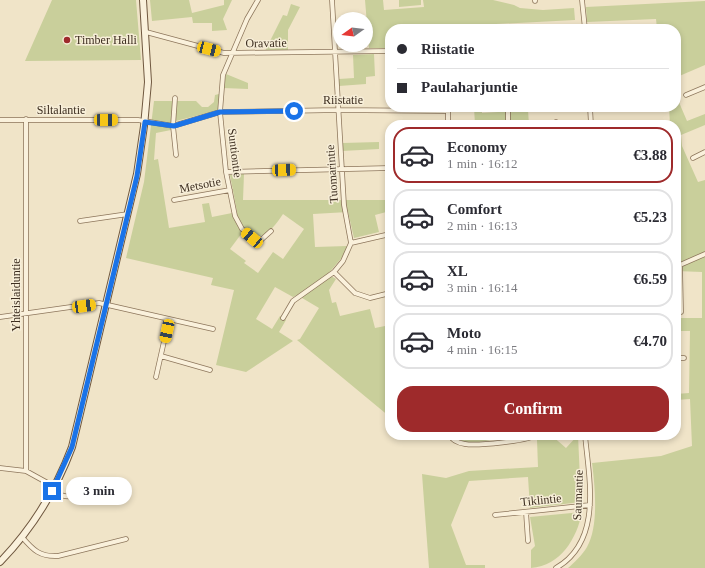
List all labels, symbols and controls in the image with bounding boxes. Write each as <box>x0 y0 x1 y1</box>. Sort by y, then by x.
north arrow <box>333 12 373 52</box>
map controls <box>333 12 373 52</box>
place label: Timber Halli <box>75 33 138 47</box>
marker: Timber Halli <box>62 35 72 45</box>
street label: Oravatie <box>245 36 287 50</box>
car <box>196 40 222 58</box>
text: Riistatie <box>421 41 474 57</box>
text: Paulaharjuntie <box>421 79 518 95</box>
street label: Riistatie <box>323 93 363 107</box>
route start <box>285 102 303 120</box>
street label: Siltalantie <box>37 103 85 117</box>
car <box>94 114 118 126</box>
street label: Suntiontie <box>225 128 245 178</box>
icon: car <box>399 137 435 173</box>
text: Economy <box>447 139 507 155</box>
street label: Tuomarintie <box>323 144 341 204</box>
text: €3.88 <box>633 147 667 163</box>
text: 1 min · 16:12 <box>447 156 517 171</box>
car <box>272 164 296 176</box>
street label: Metsotie <box>178 174 222 196</box>
icon: car <box>399 199 435 235</box>
text: Comfort <box>447 201 502 217</box>
text: €5.23 <box>633 209 667 225</box>
text: 2 min · 16:13 <box>447 218 517 233</box>
car <box>239 226 265 250</box>
street label: Yhteislaiduntie <box>9 258 23 332</box>
icon: car <box>399 261 435 297</box>
text: XL <box>447 263 468 279</box>
text: €6.59 <box>633 271 667 287</box>
text: 3 min · 16:14 <box>447 280 517 295</box>
car <box>71 298 97 314</box>
car <box>159 318 175 344</box>
icon: car <box>399 323 435 359</box>
text: Moto <box>447 325 481 341</box>
text: €4.70 <box>633 333 667 349</box>
text: 4 min · 16:15 <box>447 342 517 357</box>
button: Confirm <box>397 386 669 432</box>
street label: Saumantie <box>570 469 586 521</box>
callout: 3 min <box>66 477 132 505</box>
route end <box>43 482 61 500</box>
text: 3 min <box>83 483 115 498</box>
street label: Tiklintie <box>520 491 562 509</box>

